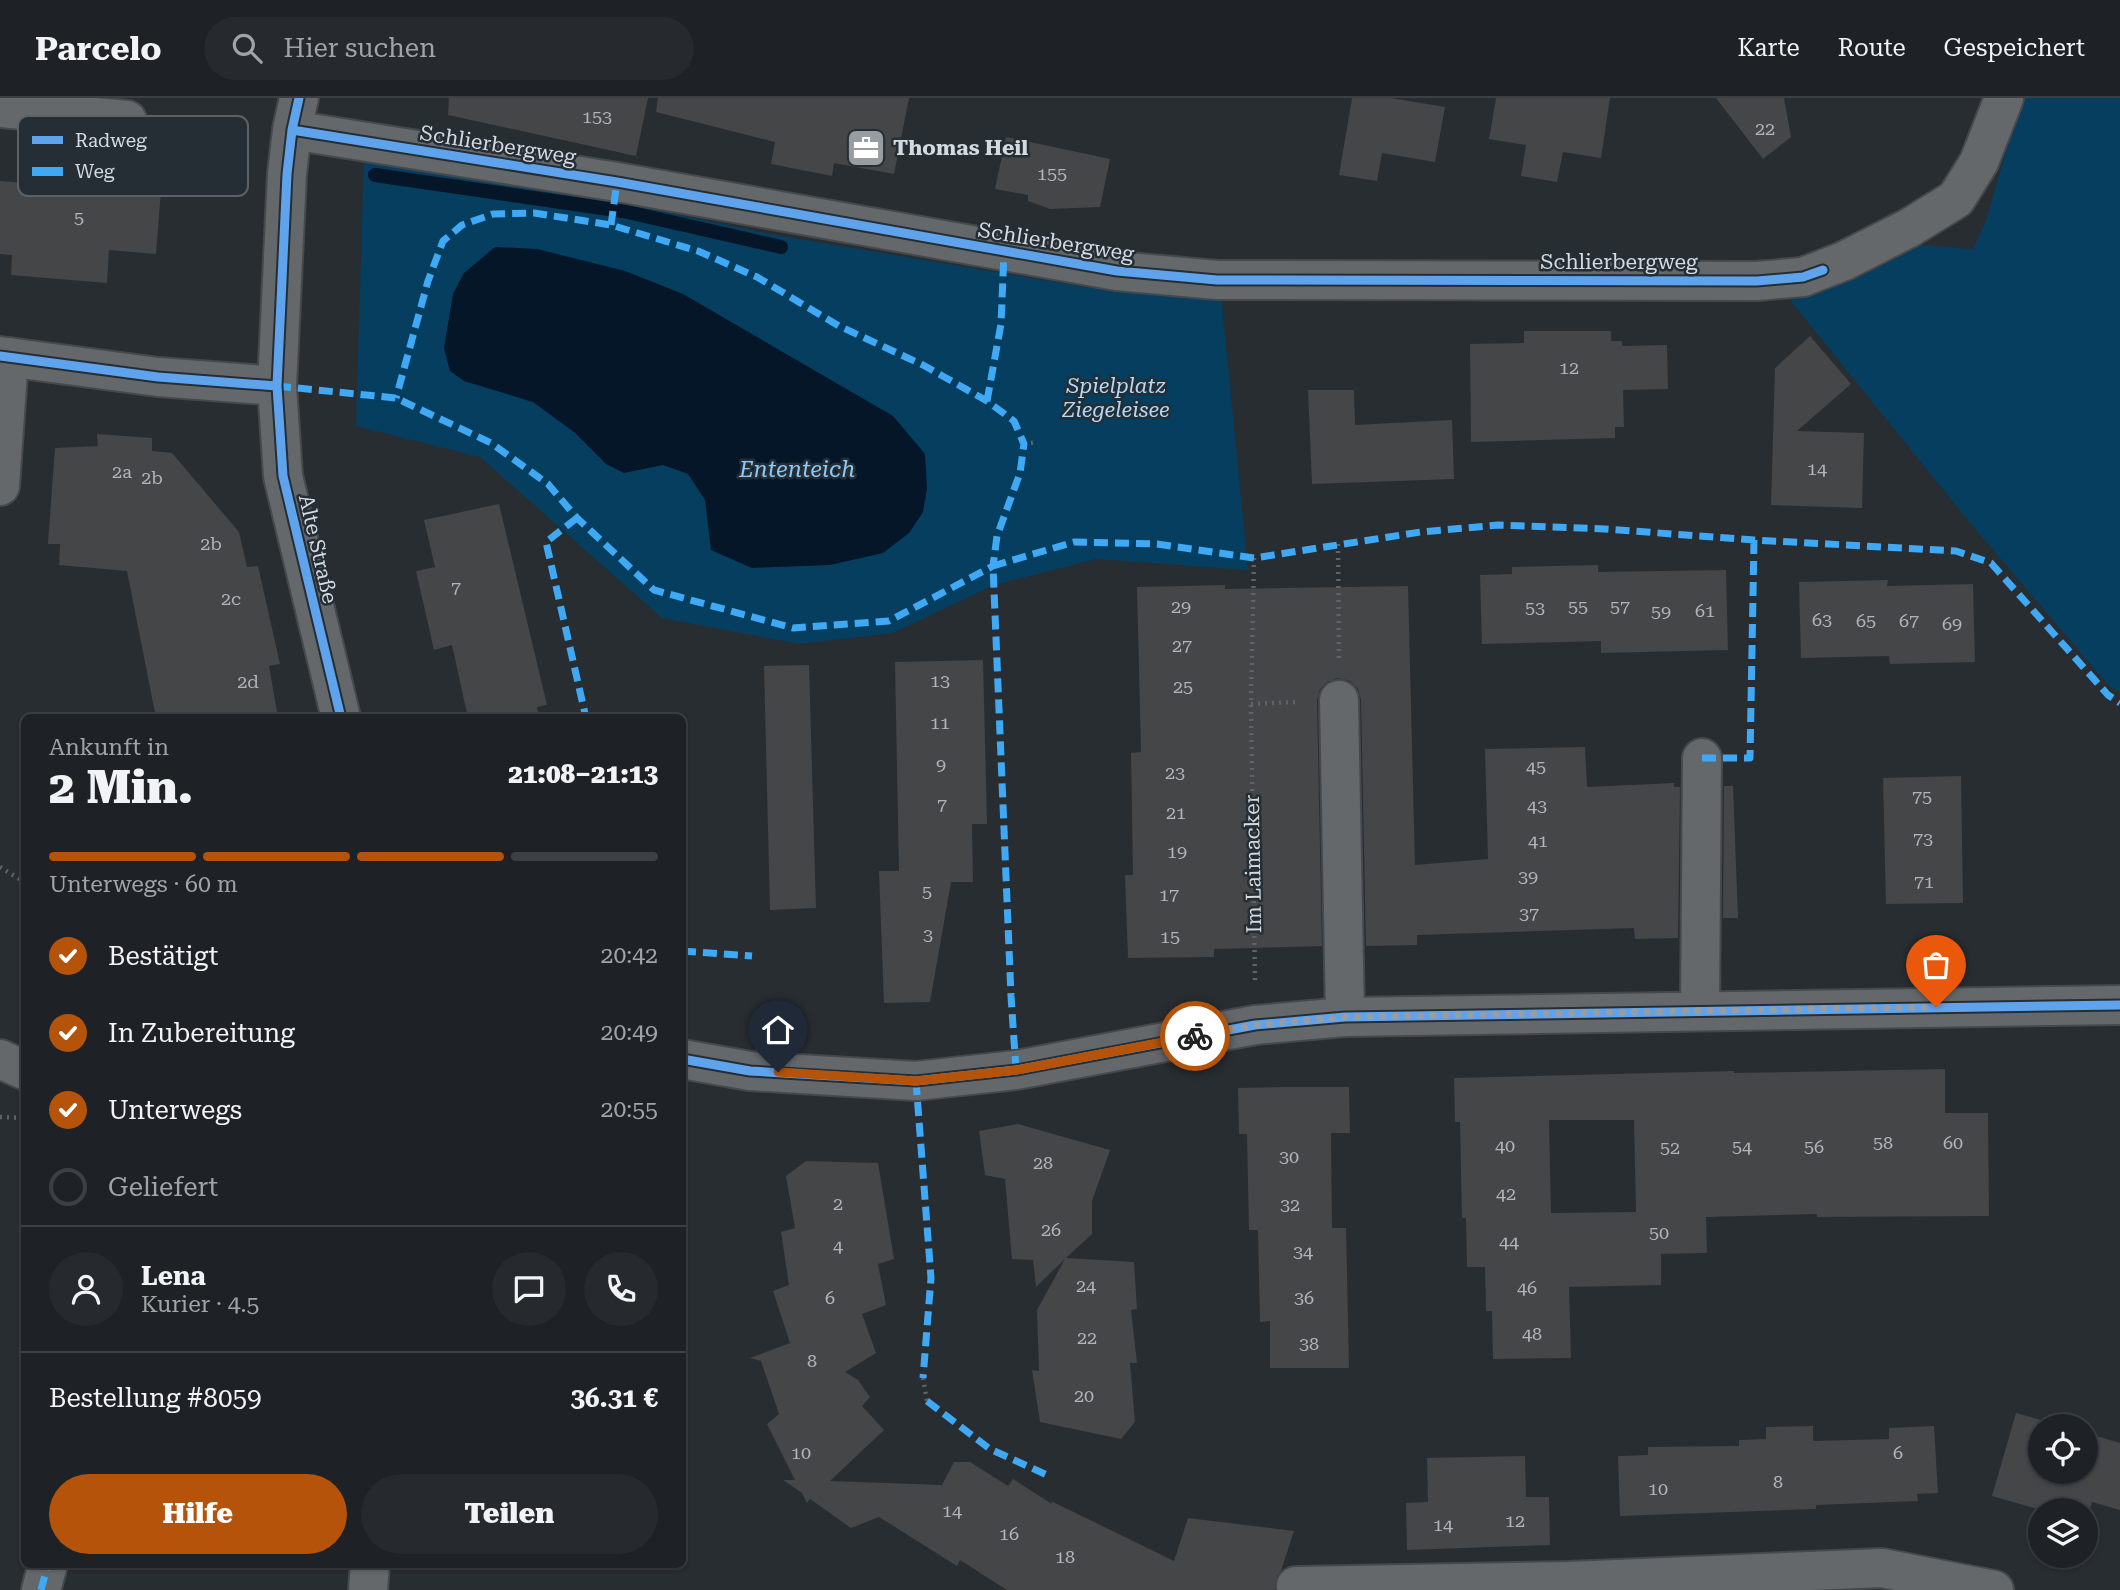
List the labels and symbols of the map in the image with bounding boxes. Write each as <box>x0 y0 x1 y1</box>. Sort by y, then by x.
house number: 153 <box>582 106 612 127</box>
legend <box>18 116 248 196</box>
house number: 22 <box>1755 118 1775 139</box>
street label: Schlierbergweg <box>418 121 578 169</box>
office icon: Thomas Heil <box>845 127 887 169</box>
text: Radweg <box>75 129 147 152</box>
place label: Thomas Heil <box>893 136 1028 160</box>
text: Weg <box>75 160 115 183</box>
house number: 155 <box>1037 163 1067 184</box>
house number: 5 <box>74 207 84 228</box>
street label: Schlierbergweg <box>976 218 1136 266</box>
street label: Schlierbergweg <box>1540 250 1698 274</box>
house number: 12 <box>1559 357 1579 378</box>
park label: Spielplatz Ziegeleisee <box>1061 374 1170 422</box>
water label: Ententeich <box>738 456 855 483</box>
house number: 14 <box>1807 458 1827 479</box>
house number: 2a <box>112 461 132 482</box>
house number: 2b <box>141 467 163 488</box>
street label: Alte Straße <box>294 492 342 606</box>
house number: 2b <box>200 533 222 554</box>
house number: 7 <box>451 577 461 598</box>
house number: 2c <box>221 588 241 609</box>
house number: 29 <box>1171 596 1191 617</box>
house number: 55 <box>1568 596 1588 617</box>
house number: 57 <box>1610 596 1630 617</box>
house number: 53 <box>1525 597 1545 618</box>
house number: 61 <box>1695 600 1715 621</box>
house number: 59 <box>1651 601 1671 622</box>
house number: 63 <box>1812 609 1832 630</box>
house number: 65 <box>1856 610 1876 631</box>
house number: 67 <box>1899 610 1919 631</box>
house number: 69 <box>1942 613 1962 634</box>
house number: 27 <box>1172 635 1192 656</box>
house number: 13 <box>930 670 950 691</box>
house number: 2d <box>237 671 259 692</box>
house number: 25 <box>1173 676 1193 697</box>
house number: 11 <box>930 712 950 733</box>
house number: 9 <box>936 754 946 775</box>
house number: 45 <box>1526 756 1546 777</box>
house number: 23 <box>1165 762 1185 783</box>
house number: 75 <box>1912 786 1932 807</box>
house number: 7 <box>937 794 947 815</box>
street label: Im Laimacker <box>1240 794 1266 933</box>
house number: 43 <box>1527 795 1547 816</box>
house number: 21 <box>1166 802 1186 823</box>
house number: 73 <box>1913 828 1933 849</box>
house number: 41 <box>1528 830 1548 851</box>
house number: 19 <box>1167 841 1187 862</box>
house number: 39 <box>1518 866 1538 887</box>
house number: 71 <box>1914 871 1934 892</box>
house number: 5 <box>922 881 932 902</box>
house number: 17 <box>1159 884 1179 905</box>
house number: 37 <box>1519 903 1539 924</box>
house number: 3 <box>923 924 933 945</box>
house number: 15 <box>1160 926 1180 947</box>
pin <box>1906 935 1966 1007</box>
pin <box>748 1000 808 1072</box>
courier <box>1160 1001 1230 1071</box>
house number: 58 <box>1873 1132 1893 1153</box>
house number: 60 <box>1943 1132 1963 1153</box>
house number: 40 <box>1495 1135 1515 1156</box>
house number: 54 <box>1732 1136 1752 1157</box>
house number: 56 <box>1804 1136 1824 1157</box>
house number: 52 <box>1660 1137 1680 1158</box>
house number: 30 <box>1279 1146 1299 1167</box>
house number: 28 <box>1033 1152 1053 1173</box>
house number: 42 <box>1496 1183 1516 1204</box>
house number: 2 <box>833 1193 843 1214</box>
house number: 32 <box>1280 1194 1300 1215</box>
house number: 26 <box>1041 1219 1061 1240</box>
house number: 50 <box>1649 1222 1669 1243</box>
house number: 44 <box>1499 1231 1519 1252</box>
house number: 4 <box>833 1235 843 1256</box>
house number: 34 <box>1293 1241 1313 1262</box>
house number: 24 <box>1076 1275 1096 1296</box>
house number: 46 <box>1517 1277 1537 1298</box>
house number: 6 <box>825 1287 835 1308</box>
house number: 36 <box>1294 1287 1314 1308</box>
house number: 48 <box>1522 1323 1542 1344</box>
house number: 22 <box>1077 1327 1097 1348</box>
house number: 38 <box>1299 1333 1319 1354</box>
house number: 8 <box>807 1350 817 1371</box>
house number: 20 <box>1074 1385 1094 1406</box>
house number: 10 <box>791 1442 811 1463</box>
house number: 6 <box>1893 1442 1903 1463</box>
house number: 8 <box>1773 1471 1783 1492</box>
house number: 10 <box>1648 1478 1668 1499</box>
house number: 14 <box>942 1500 962 1521</box>
house number: 12 <box>1505 1510 1525 1531</box>
house number: 14 <box>1433 1514 1453 1535</box>
house number: 16 <box>999 1523 1019 1544</box>
house number: 18 <box>1055 1546 1075 1567</box>

